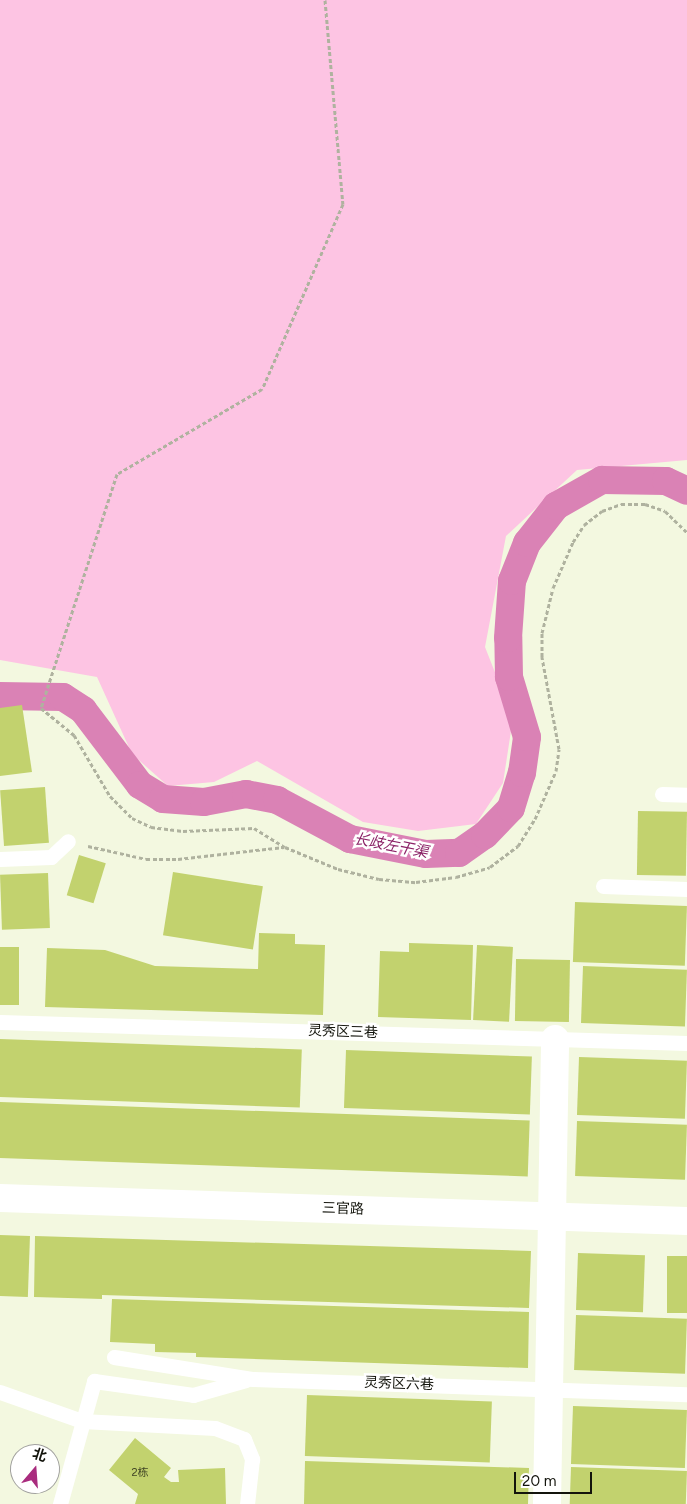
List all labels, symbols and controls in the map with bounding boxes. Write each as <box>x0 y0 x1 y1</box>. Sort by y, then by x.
water label: 长歧左干渠 <box>352 830 430 862</box>
street label: 灵秀区三巷 <box>308 1022 378 1042</box>
street label: 三官路 <box>322 1200 364 1218</box>
street label: 灵秀区六巷 <box>364 1374 434 1394</box>
north arrow <box>10 1444 60 1494</box>
text: 北 <box>30 1445 49 1465</box>
scale bar <box>517 1462 594 1494</box>
house number: 2栋 <box>131 1466 149 1480</box>
text: 20 m <box>522 1472 556 1490</box>

